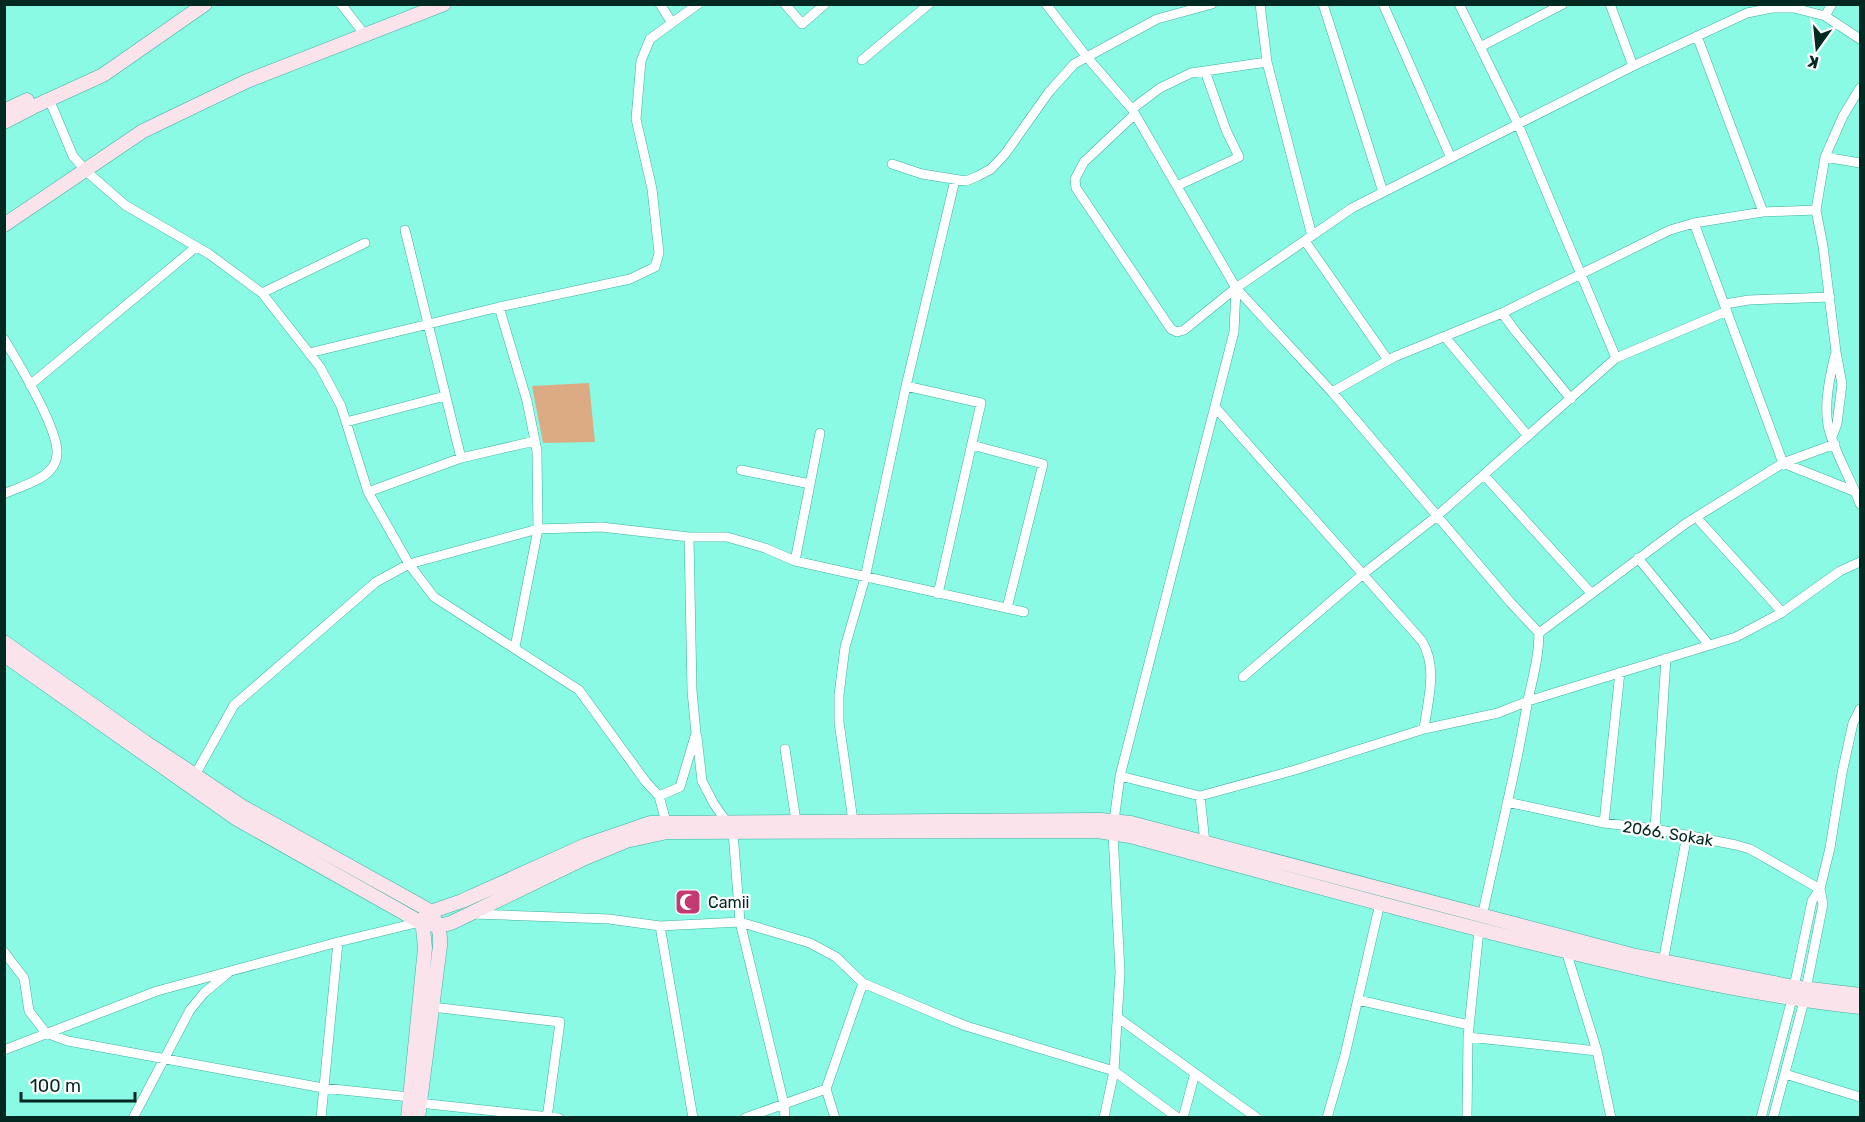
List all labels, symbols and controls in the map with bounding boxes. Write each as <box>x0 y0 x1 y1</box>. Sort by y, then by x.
north arrow <box>1787 18 1847 78</box>
text: K <box>1805 51 1821 73</box>
street label: 2066. Sokak <box>1621 817 1715 850</box>
mosque icon: Camii <box>673 887 703 917</box>
place label: Camii <box>708 893 749 912</box>
scale bar <box>21 1065 135 1103</box>
text: 100 m <box>30 1075 81 1097</box>

